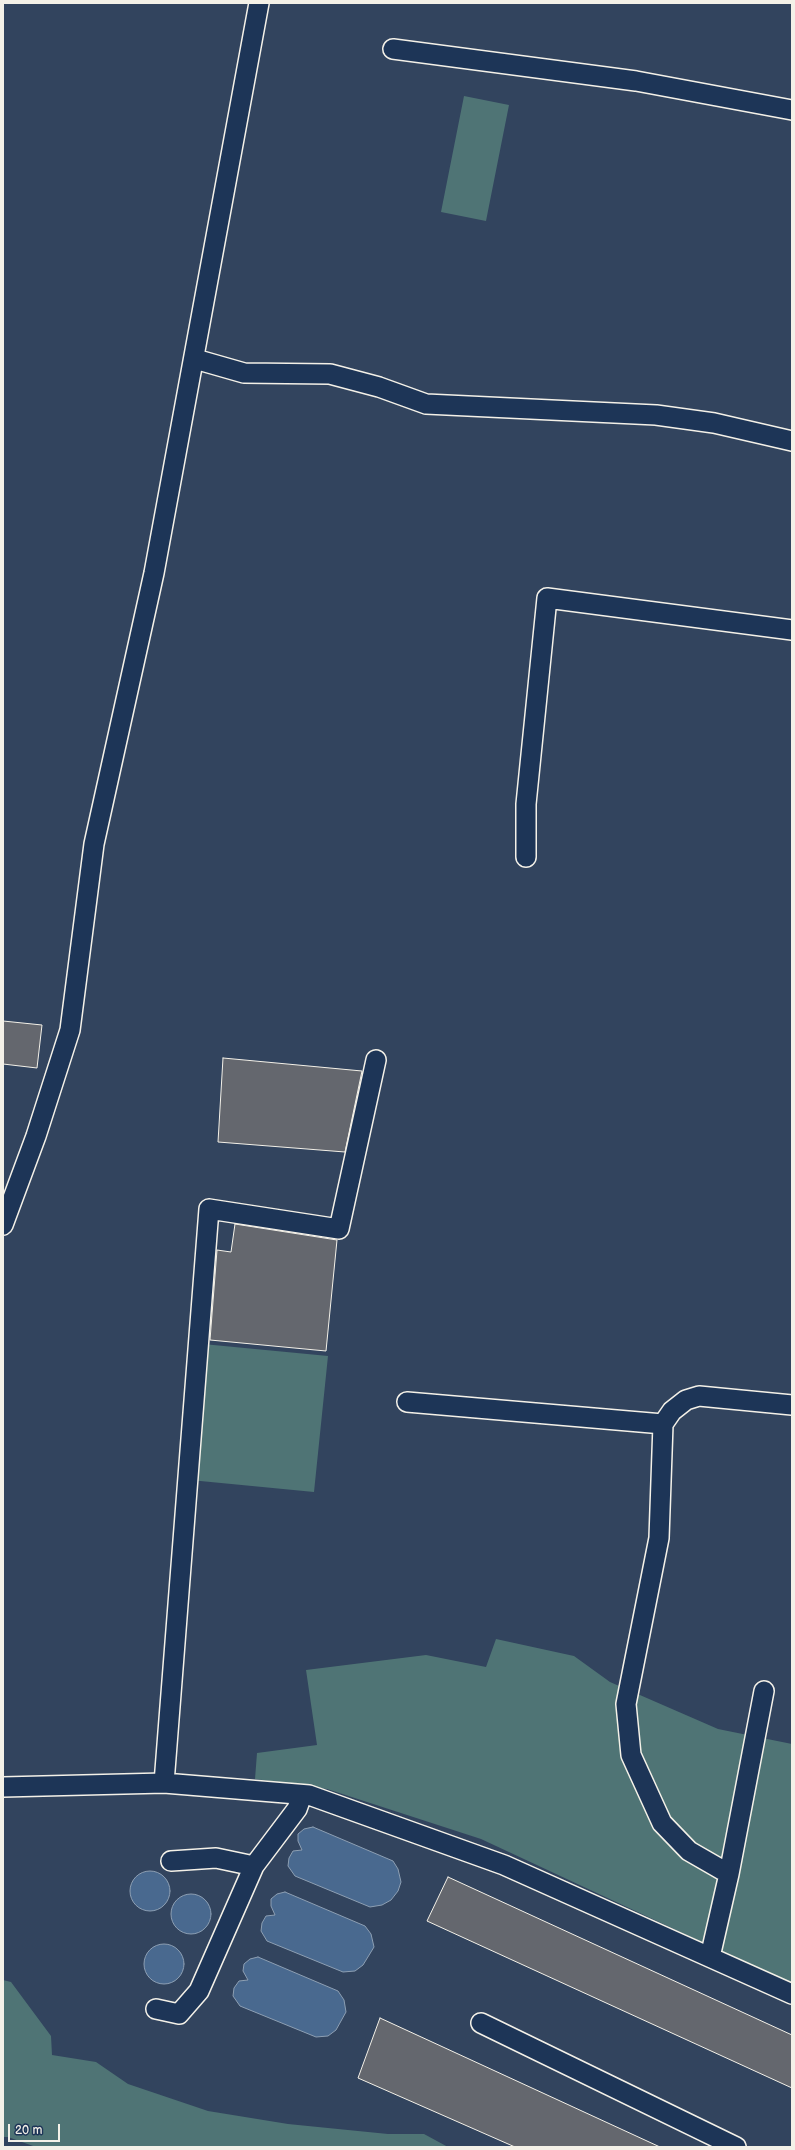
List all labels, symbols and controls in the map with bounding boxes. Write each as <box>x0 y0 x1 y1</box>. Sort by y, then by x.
scale bar <box>10 2116 62 2142</box>
text: 20 m <box>15 2123 42 2138</box>

